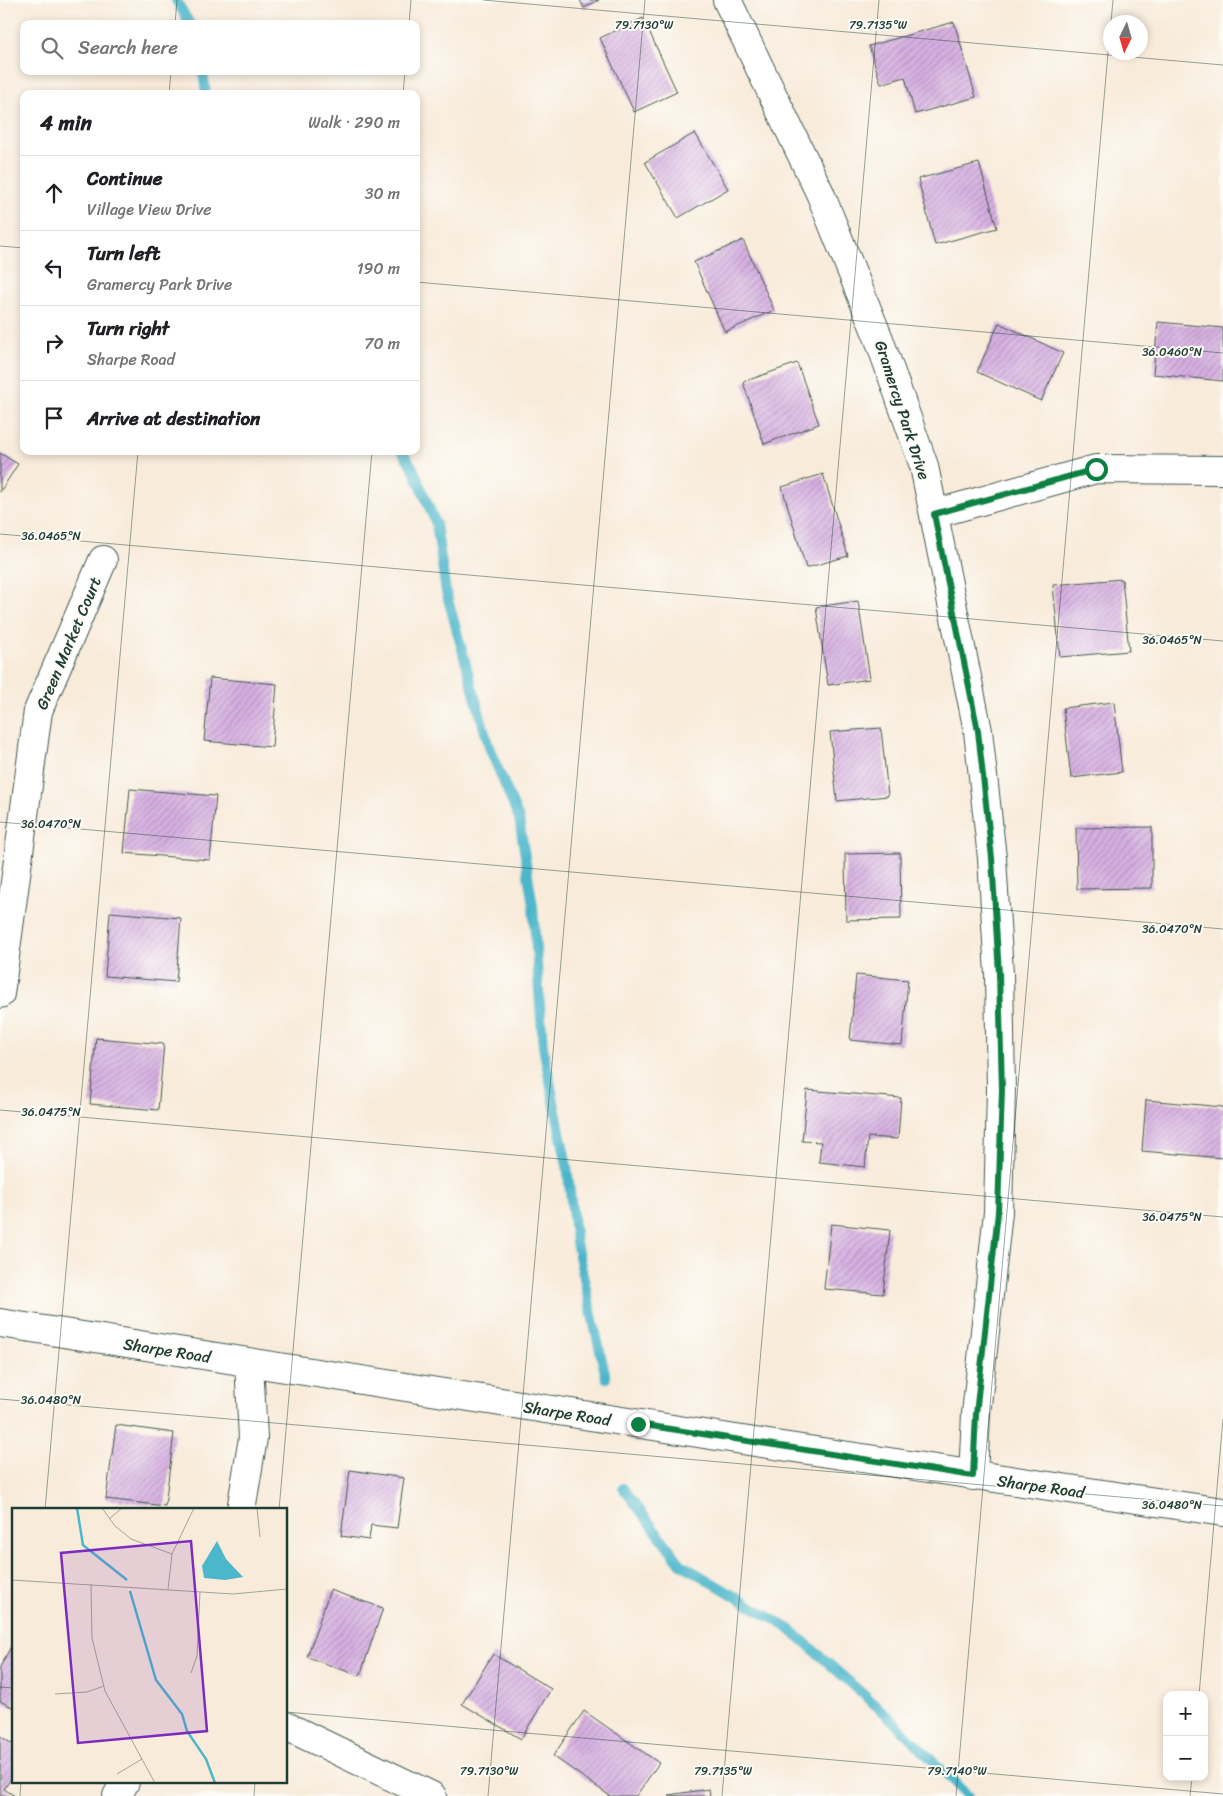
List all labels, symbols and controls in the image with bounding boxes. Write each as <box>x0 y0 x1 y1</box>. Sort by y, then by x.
text: 79.7130°W <box>615 14 674 36</box>
text: 79.7135°W <box>849 14 908 36</box>
north arrow <box>1103 15 1148 60</box>
search box <box>20 20 420 75</box>
text: Search here <box>78 31 178 64</box>
icon: search <box>38 34 66 62</box>
text: 4 min <box>40 104 92 142</box>
text: Walk · 290 m <box>308 108 400 137</box>
text: Continue <box>87 162 163 195</box>
icon: ahead <box>40 179 68 207</box>
text: 30 m <box>365 179 400 208</box>
text: Village View Drive <box>87 195 212 224</box>
text: Turn left <box>87 237 160 270</box>
icon: left <box>40 254 68 282</box>
text: 190 m <box>357 254 400 283</box>
text: Gramercy Park Drive <box>87 270 232 299</box>
text: Turn right <box>87 312 169 345</box>
icon: right <box>40 329 68 357</box>
text: 70 m <box>364 329 400 358</box>
street label: Gramercy Park Drive <box>866 337 939 484</box>
text: 36.0460°N <box>1142 341 1203 363</box>
text: Sharpe Road <box>87 345 175 374</box>
text: Arrive at destination <box>87 402 260 435</box>
icon: arrive <box>40 404 68 432</box>
route start <box>1085 458 1108 481</box>
text: 36.0465°N <box>21 525 82 547</box>
street label: Green Market Court <box>27 572 110 714</box>
text: 36.0465°N <box>1142 629 1203 651</box>
text: 36.0470°N <box>21 813 82 835</box>
text: 36.0470°N <box>1142 918 1203 940</box>
text: 36.0475°N <box>21 1101 82 1123</box>
text: 36.0475°N <box>1142 1206 1203 1228</box>
street label: Sharpe Road <box>121 1329 214 1372</box>
text: 36.0480°N <box>21 1389 82 1411</box>
street label: Sharpe Road <box>521 1392 614 1435</box>
route end <box>627 1413 650 1436</box>
street label: Sharpe Road <box>995 1466 1088 1507</box>
text: 36.0480°N <box>1142 1494 1203 1516</box>
inset map <box>12 1508 288 1784</box>
map controls <box>1163 1691 1208 1781</box>
button: + <box>1163 1691 1208 1736</box>
button: − <box>1163 1736 1208 1781</box>
text: 79.7130°W <box>460 1760 519 1782</box>
text: 79.7135°W <box>694 1760 753 1782</box>
text: 79.7140°W <box>927 1760 987 1782</box>

